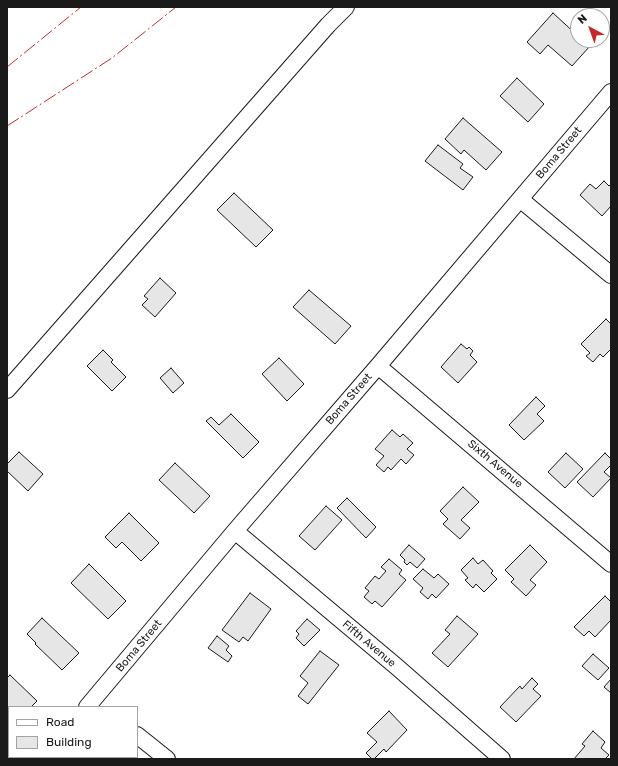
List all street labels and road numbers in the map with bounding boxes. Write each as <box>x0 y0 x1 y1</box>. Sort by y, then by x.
street label: Boma Street <box>533 124 585 182</box>
street label: Boma Street <box>323 371 375 427</box>
street label: Sixth Avenue <box>465 437 525 491</box>
street label: Boma Street <box>113 617 165 675</box>
street label: Fifth Avenue <box>340 618 398 670</box>

